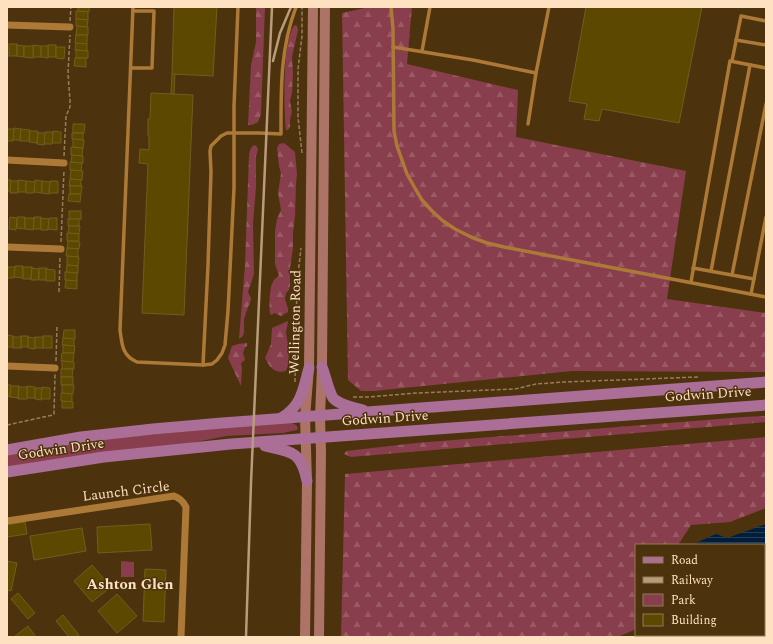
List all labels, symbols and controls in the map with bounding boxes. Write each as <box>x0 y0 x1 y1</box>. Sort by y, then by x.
street label: Wellington Road <box>284 270 306 374</box>
street label: Godwin Drive <box>664 380 752 408</box>
street label: Godwin Drive <box>341 404 429 432</box>
street label: Godwin Drive <box>16 433 106 465</box>
street label: Launch Circle <box>81 475 171 507</box>
legend <box>635 544 765 636</box>
text: Road <box>671 551 698 570</box>
text: Railway <box>671 571 714 590</box>
district label: Ashton Glen <box>86 573 174 596</box>
text: Park <box>671 591 696 610</box>
text: Building <box>671 611 717 630</box>

